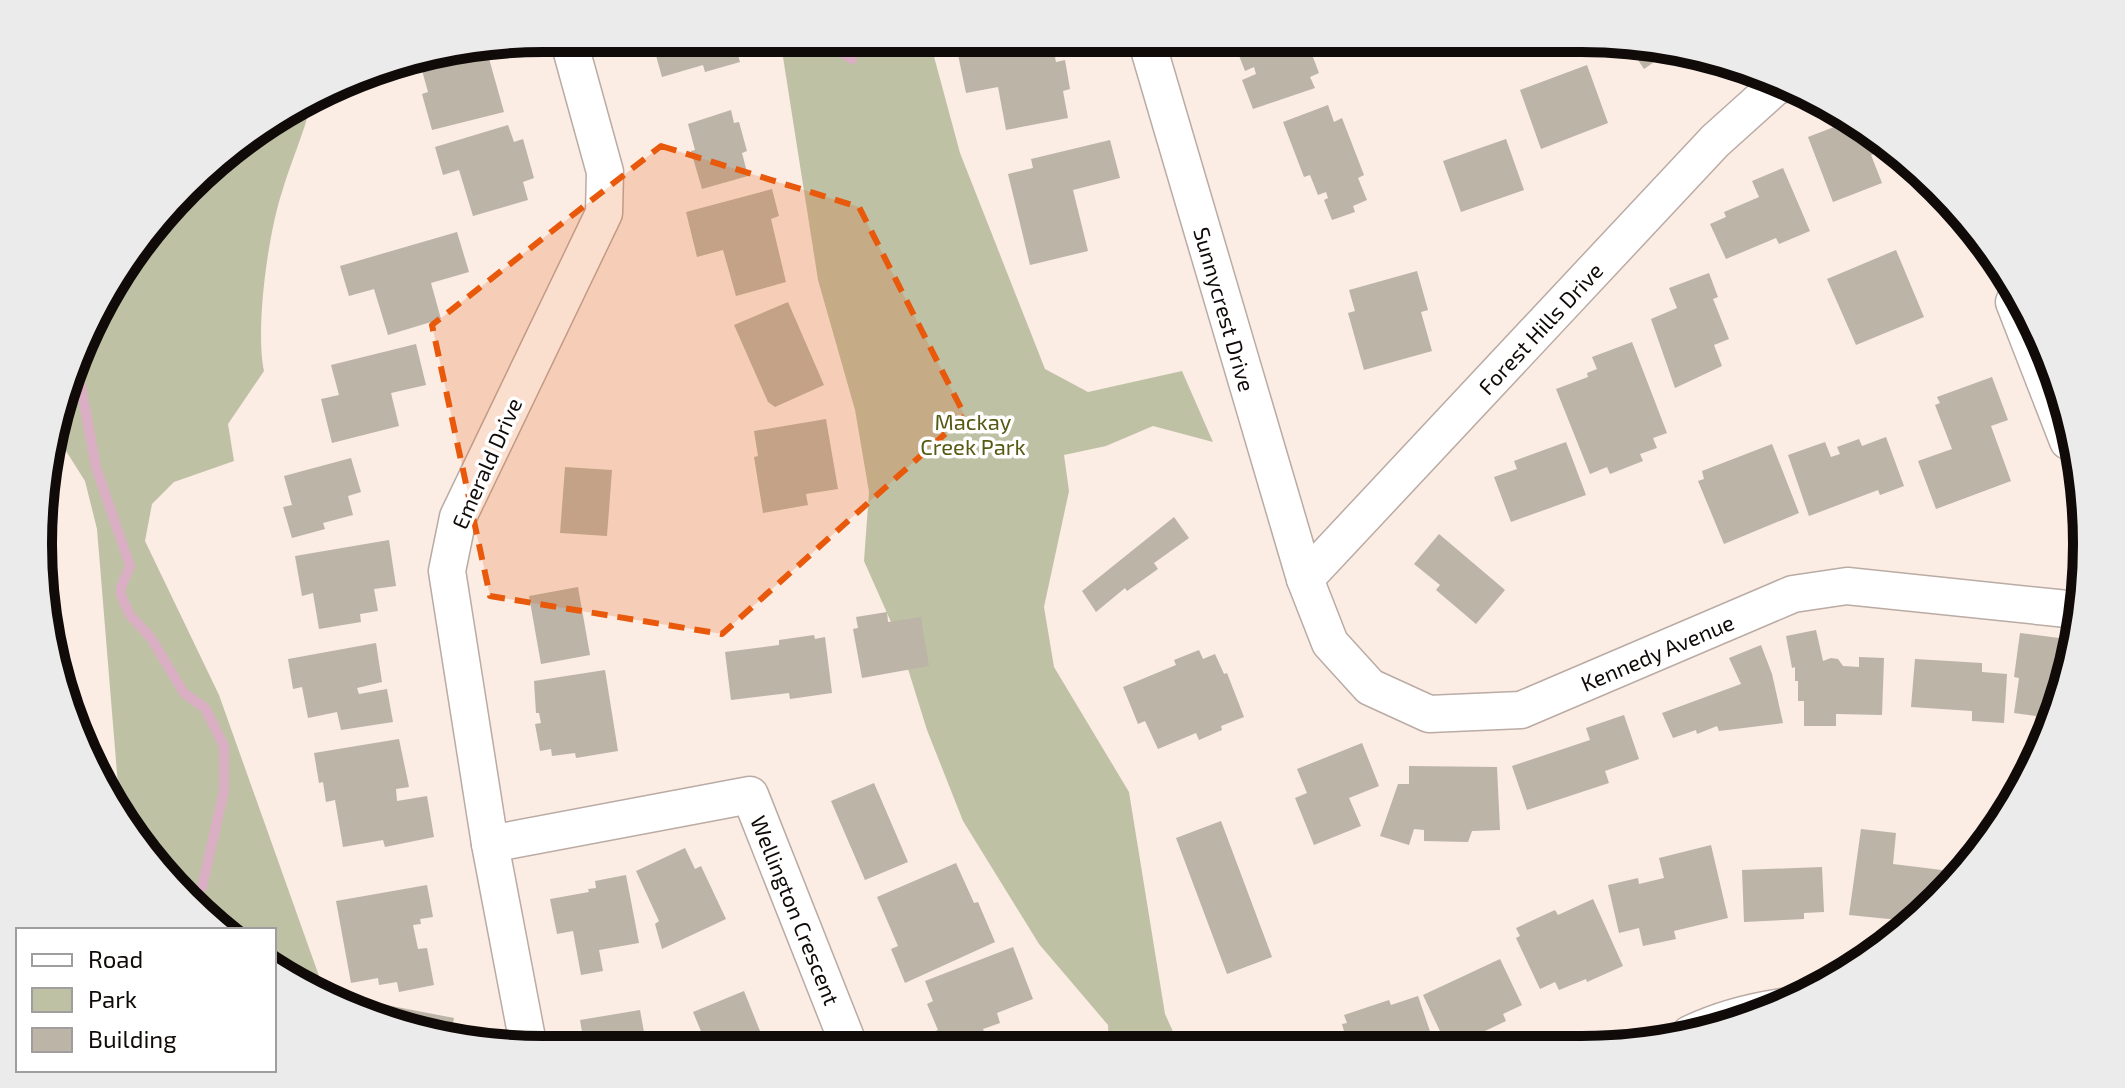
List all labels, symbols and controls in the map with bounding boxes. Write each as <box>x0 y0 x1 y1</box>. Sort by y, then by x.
street label: Sunnycrest Drive <box>1189 224 1261 394</box>
street label: Forest Hills Drive <box>1472 257 1608 399</box>
street label: Emerald Drive <box>446 393 526 533</box>
park label: Mackay Creek Park <box>920 408 1026 459</box>
street label: Kennedy Avenue <box>1577 608 1737 696</box>
street label: Wellington Crescent <box>746 811 846 1009</box>
legend <box>16 928 276 1072</box>
text: Road <box>88 944 143 973</box>
text: Park <box>88 984 137 1013</box>
text: Building <box>88 1024 177 1053</box>

